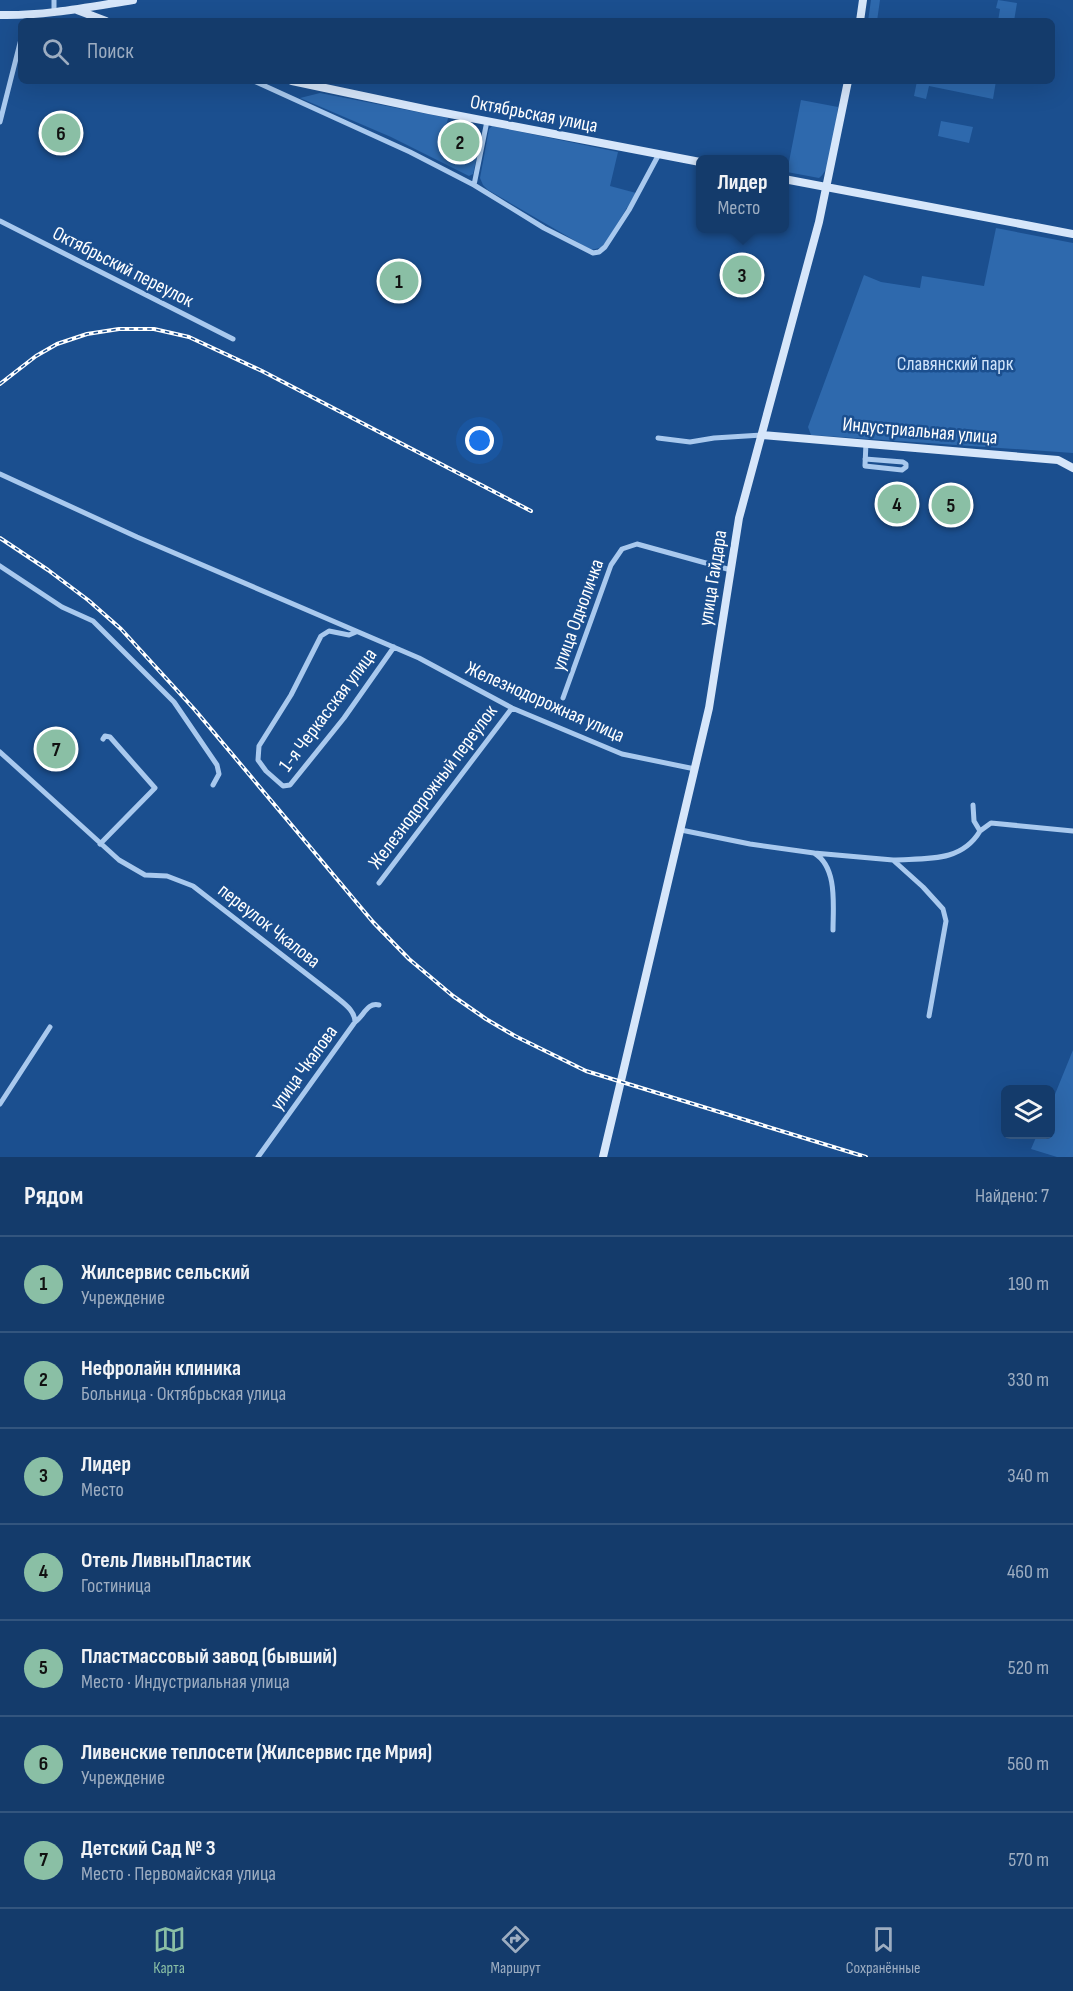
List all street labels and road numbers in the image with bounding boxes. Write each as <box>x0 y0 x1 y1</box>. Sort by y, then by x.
street label: Октябрьская улица <box>468 90 600 138</box>
street label: Октябрьский переулок <box>49 221 198 313</box>
street label: Индустриальная улица <box>841 412 999 450</box>
street label: улица Гайдара <box>694 528 732 628</box>
street label: улица Одноличка <box>547 556 609 674</box>
street label: 1-я Черкасская улица <box>274 644 382 776</box>
street label: Железнодорожная улица <box>462 656 628 748</box>
street label: Железнодорожный переулок <box>363 700 503 874</box>
street label: переулок Чкалова <box>213 879 325 973</box>
street label: улица Чкалова <box>265 1021 343 1115</box>

